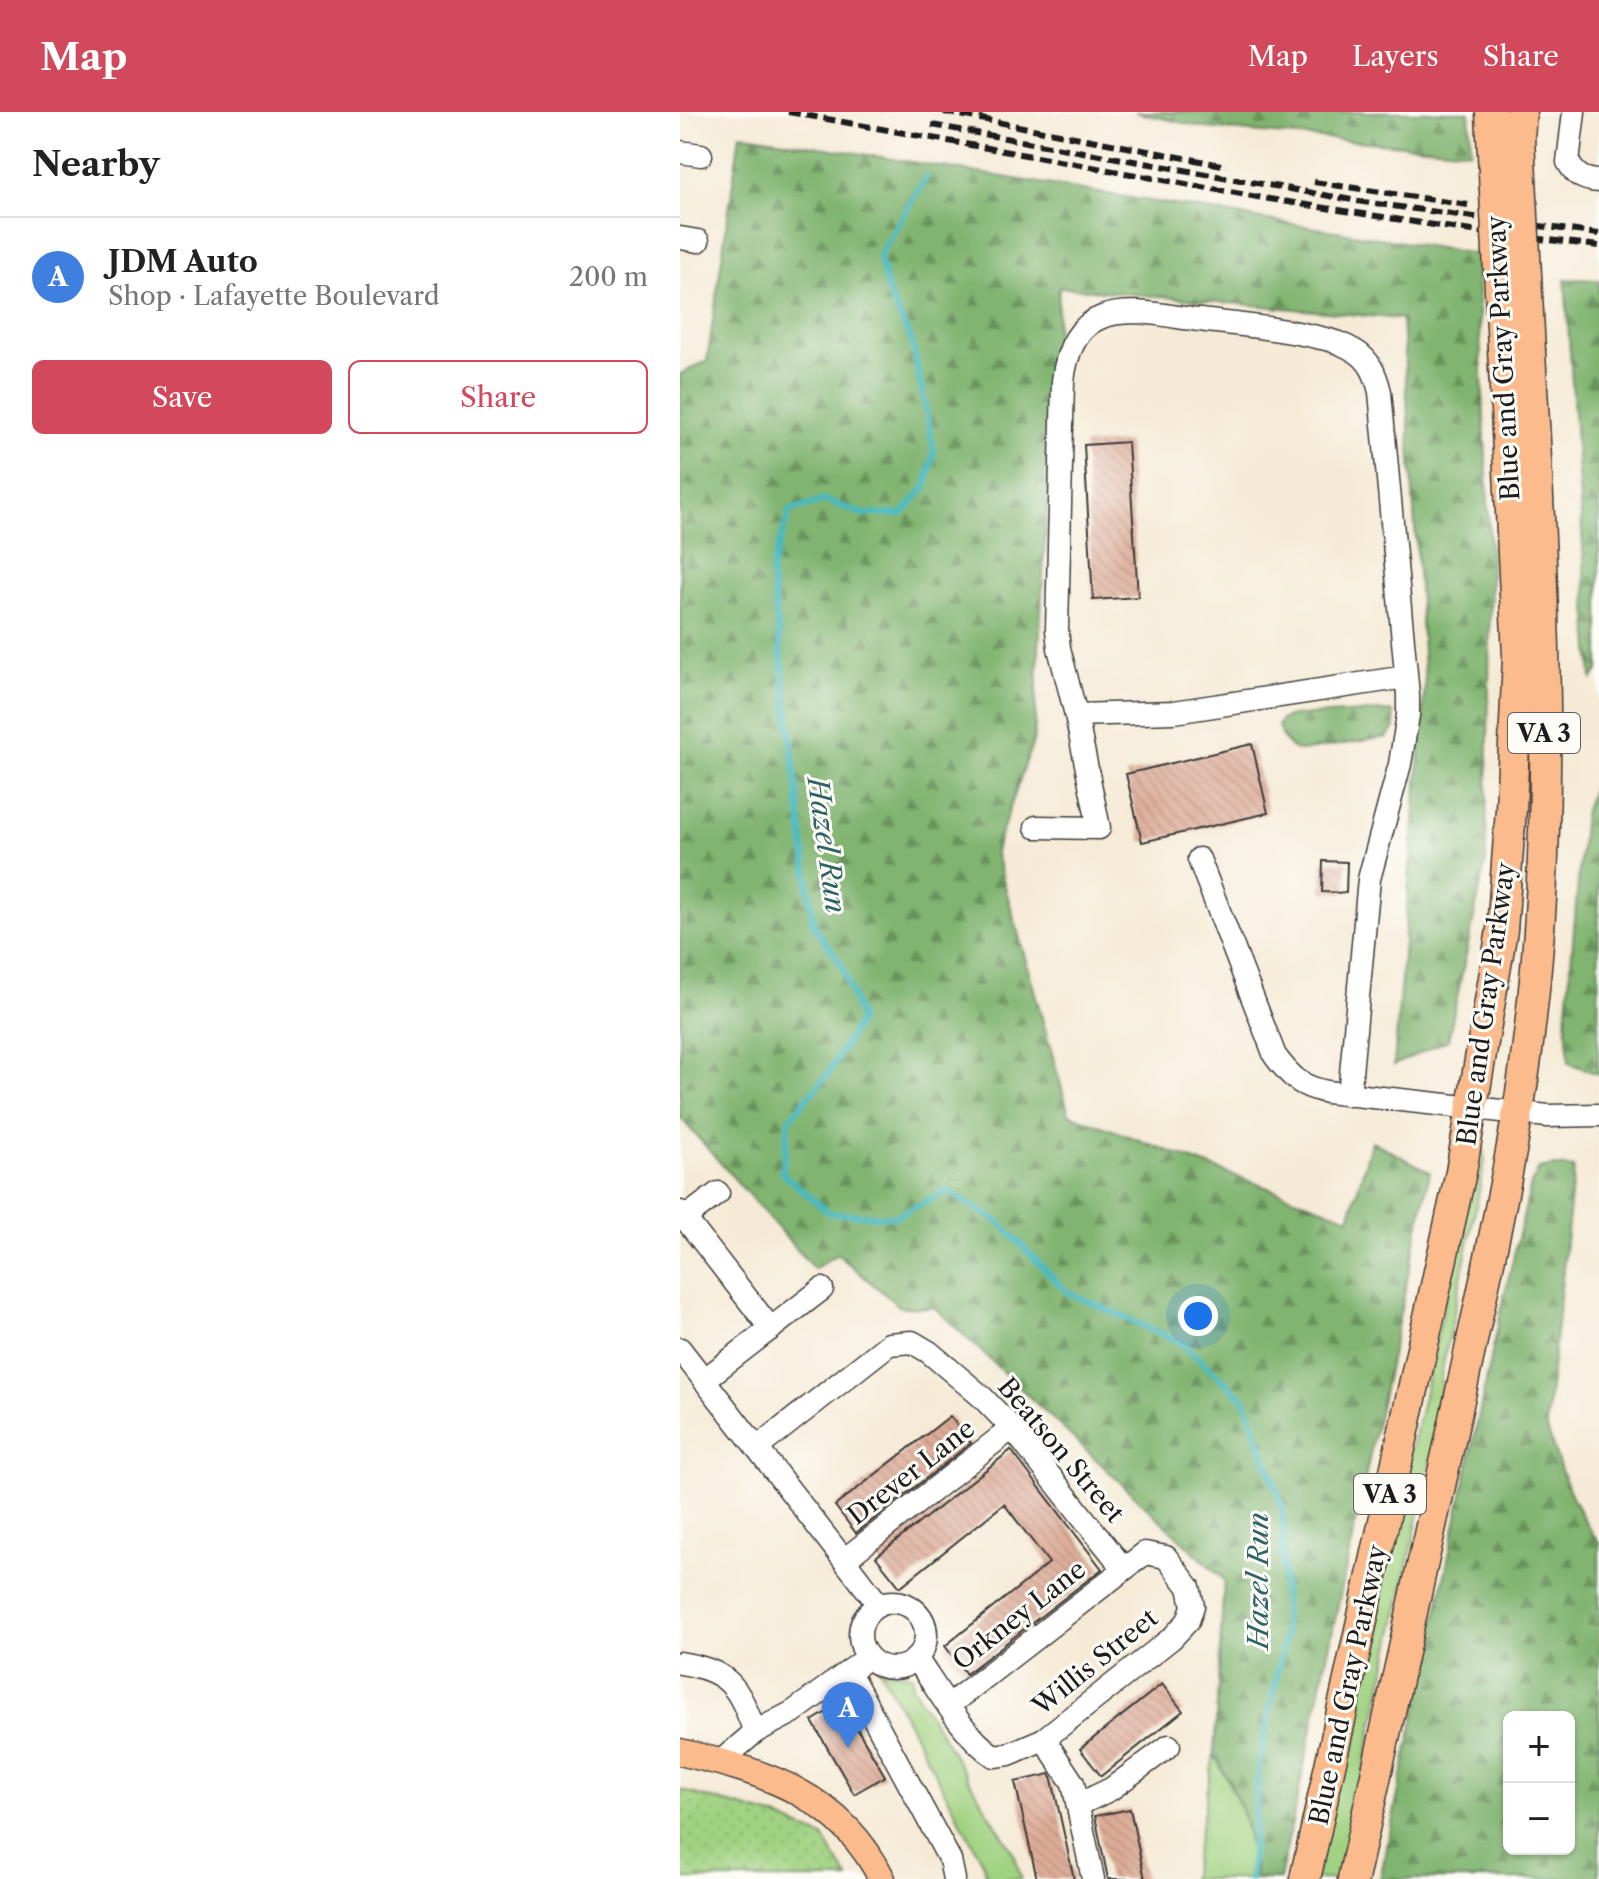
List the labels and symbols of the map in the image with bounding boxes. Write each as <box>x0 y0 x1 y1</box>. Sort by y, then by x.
street label: Blue and Gray Parkway <box>1480 214 1526 501</box>
road number: VA 3 <box>1508 713 1580 753</box>
water label: Hazel Run <box>800 773 853 915</box>
street label: Blue and Gray Parkway <box>1450 860 1522 1148</box>
your location <box>1178 1296 1218 1336</box>
street label: Beatson Street <box>991 1371 1132 1530</box>
street label: Drever Lane <box>841 1412 981 1532</box>
road number: VA 3 <box>1354 1474 1426 1514</box>
water label: Hazel Run <box>1241 1512 1275 1652</box>
street label: Blue and Gray Parkway <box>1303 1541 1393 1828</box>
street label: Orkney Lane <box>946 1553 1092 1677</box>
street label: Willis Street <box>1025 1601 1165 1723</box>
pin: A <box>822 1682 874 1748</box>

